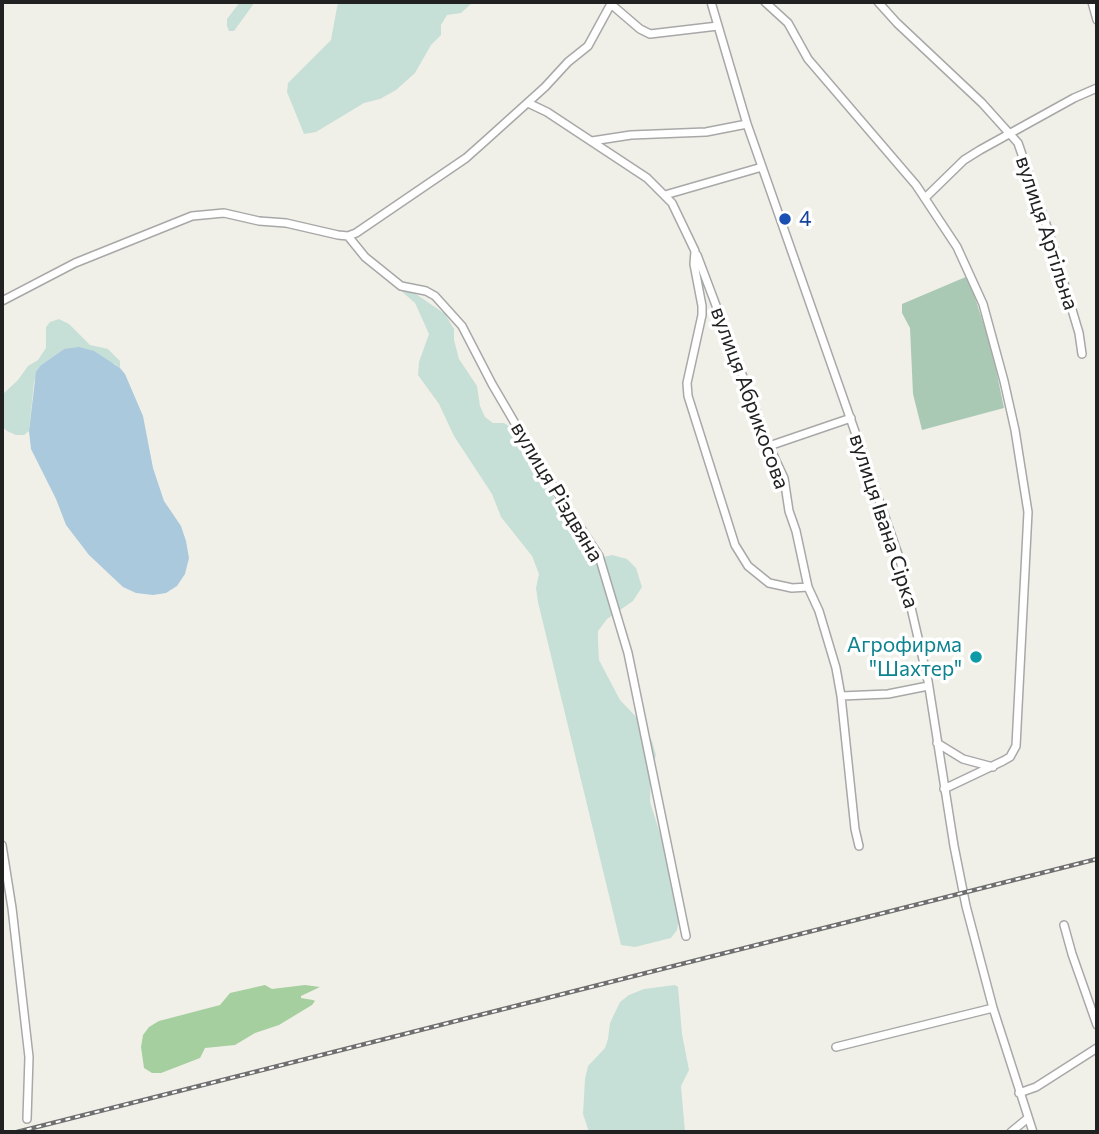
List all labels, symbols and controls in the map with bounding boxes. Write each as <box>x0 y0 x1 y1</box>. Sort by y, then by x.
street label: вулиця Артільна <box>1010 153 1084 313</box>
place label: 4 <box>799 206 812 232</box>
marker: 4 <box>777 211 793 227</box>
street label: вулиця Абрикосова <box>705 303 795 493</box>
street label: вулиця Різдвяна <box>505 417 609 567</box>
street label: вулиця Івана Сірка <box>844 431 924 611</box>
place label: Агрофирма "Шахтер" <box>847 632 962 682</box>
marker: Агрофирма "Шахтер" <box>968 649 984 665</box>

